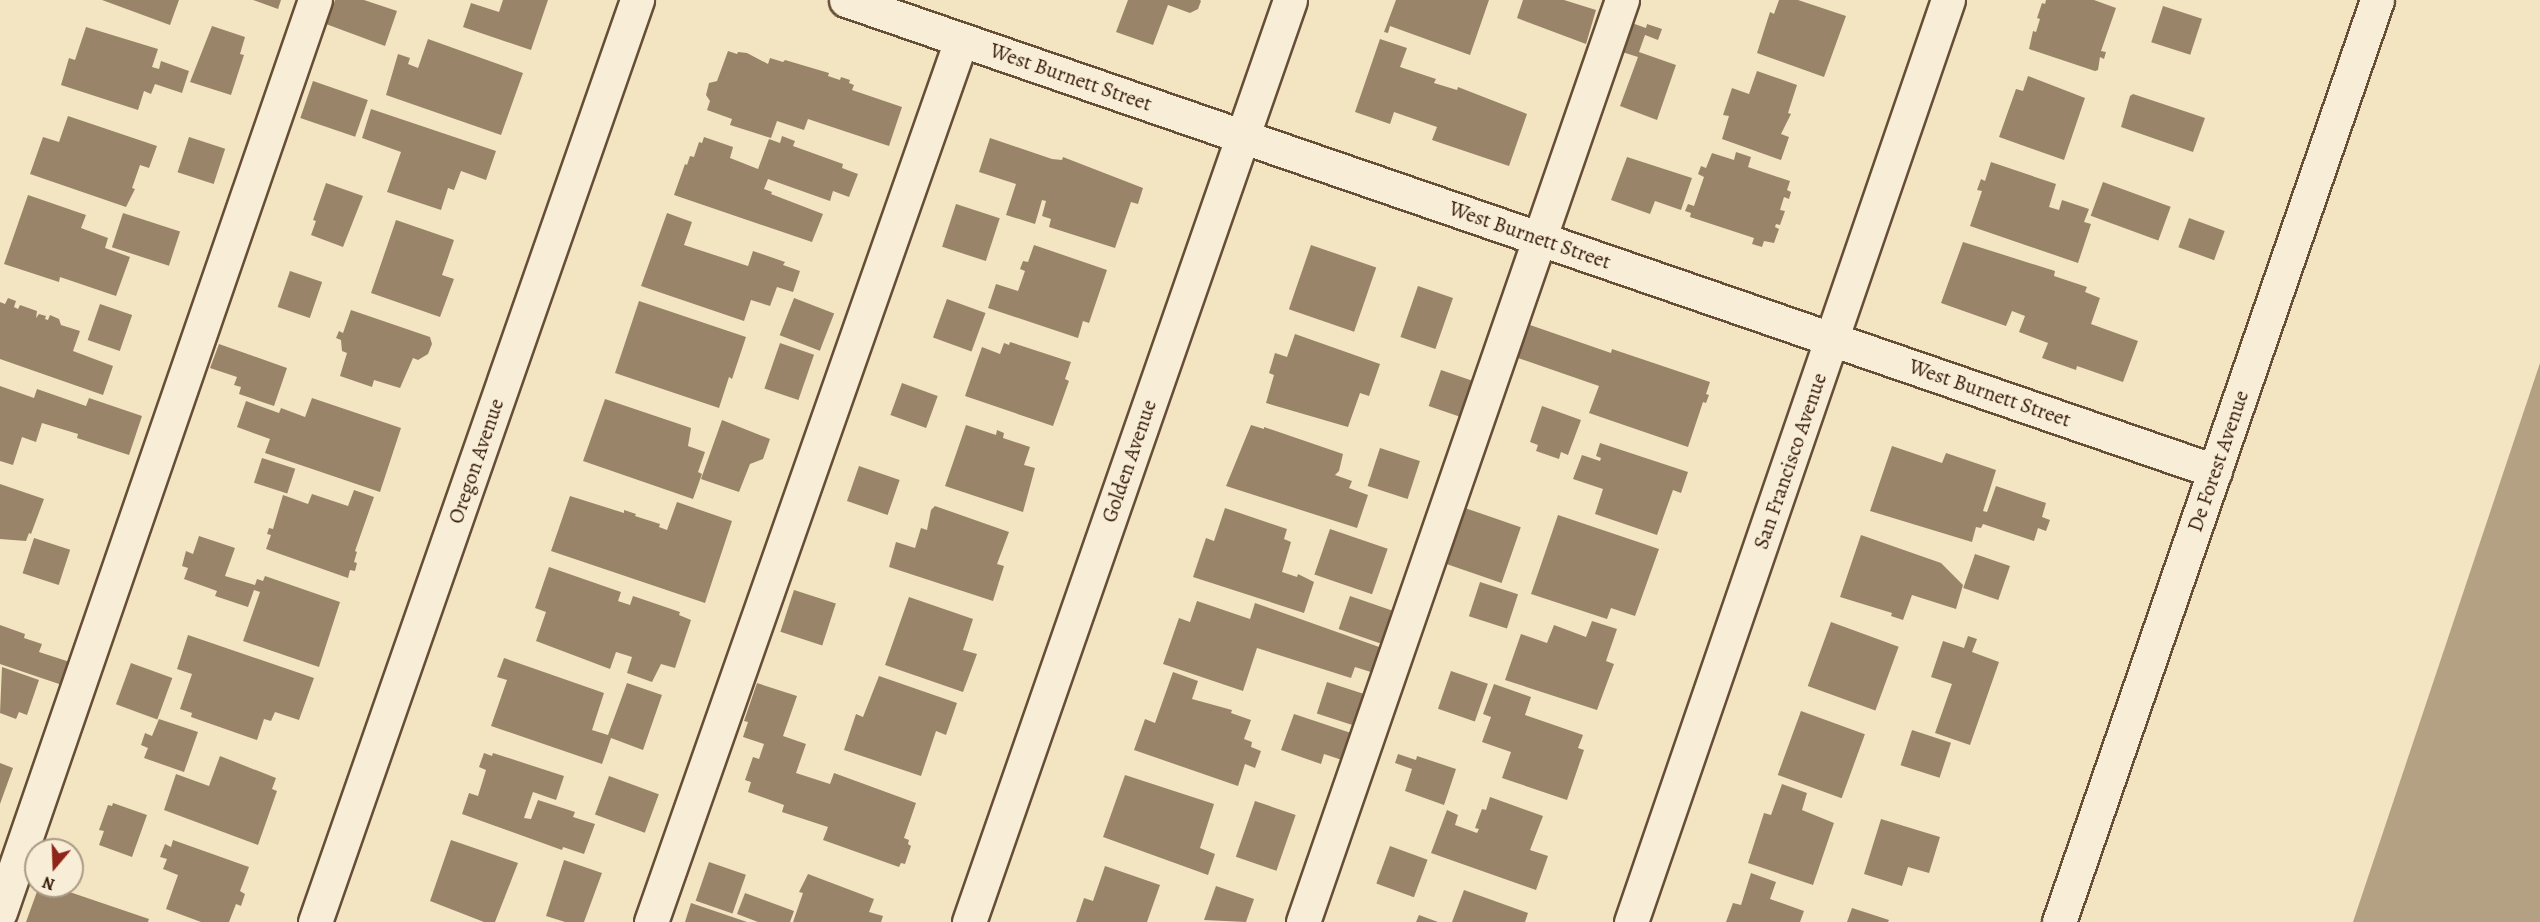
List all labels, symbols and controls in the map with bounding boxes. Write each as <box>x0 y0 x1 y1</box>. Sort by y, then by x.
street label: West Burnett Street <box>987 38 1155 116</box>
street label: West Burnett Street <box>1446 196 1614 274</box>
street label: West Burnett Street <box>1906 354 2074 432</box>
street label: San Francisco Avenue <box>1748 370 1832 552</box>
street label: De Forest Avenue <box>2182 387 2254 535</box>
street label: Oregon Avenue <box>443 395 509 527</box>
street label: Golden Avenue <box>1096 396 1162 526</box>
north arrow <box>24 838 84 898</box>
text: N <box>40 871 58 895</box>

